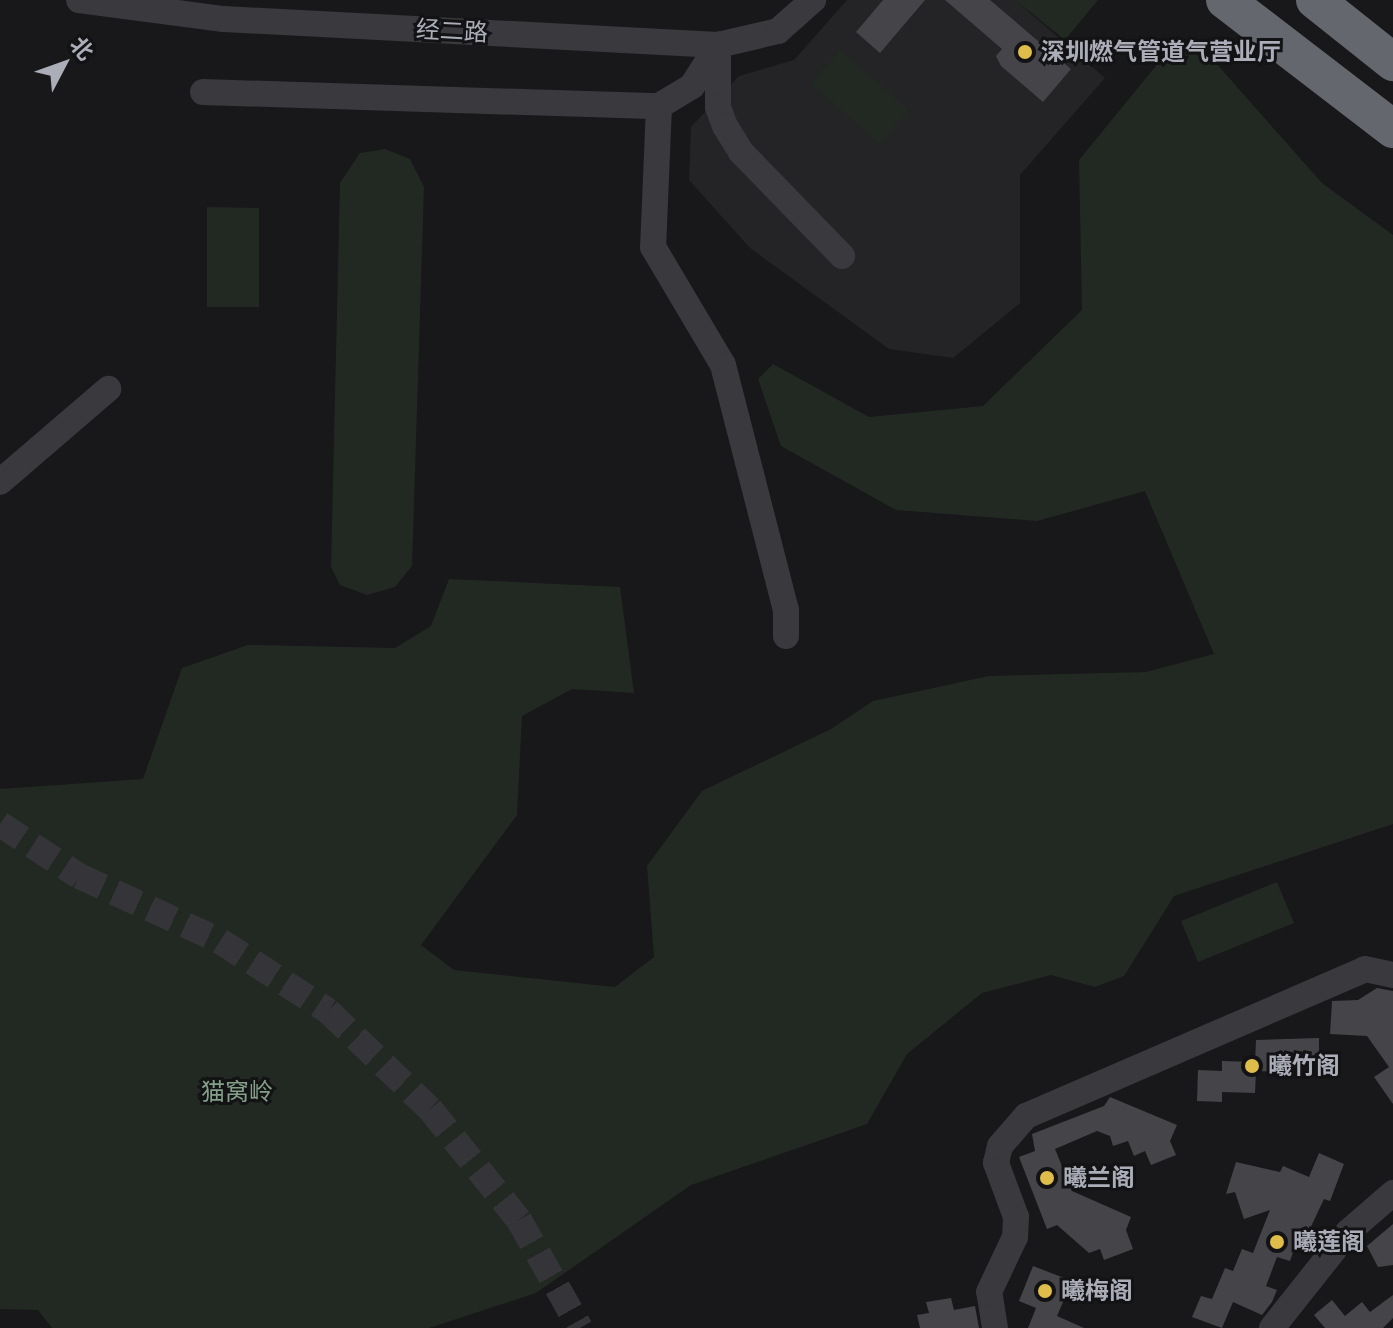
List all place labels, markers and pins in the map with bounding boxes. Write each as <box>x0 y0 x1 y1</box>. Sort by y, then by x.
place label: 深圳燃气管道气营业厅 <box>1041 38 1281 66</box>
marker: 深圳燃气管道气营业厅 <box>1016 43 1034 61</box>
place label: 曦竹阁 <box>1268 1052 1340 1080</box>
marker: 曦竹阁 <box>1243 1057 1261 1075</box>
place label: 曦兰阁 <box>1063 1164 1135 1192</box>
marker: 曦兰阁 <box>1038 1169 1056 1187</box>
place label: 曦莲阁 <box>1293 1228 1365 1256</box>
marker: 曦莲阁 <box>1268 1233 1286 1251</box>
place label: 曦梅阁 <box>1061 1277 1133 1305</box>
marker: 曦梅阁 <box>1036 1282 1054 1300</box>

